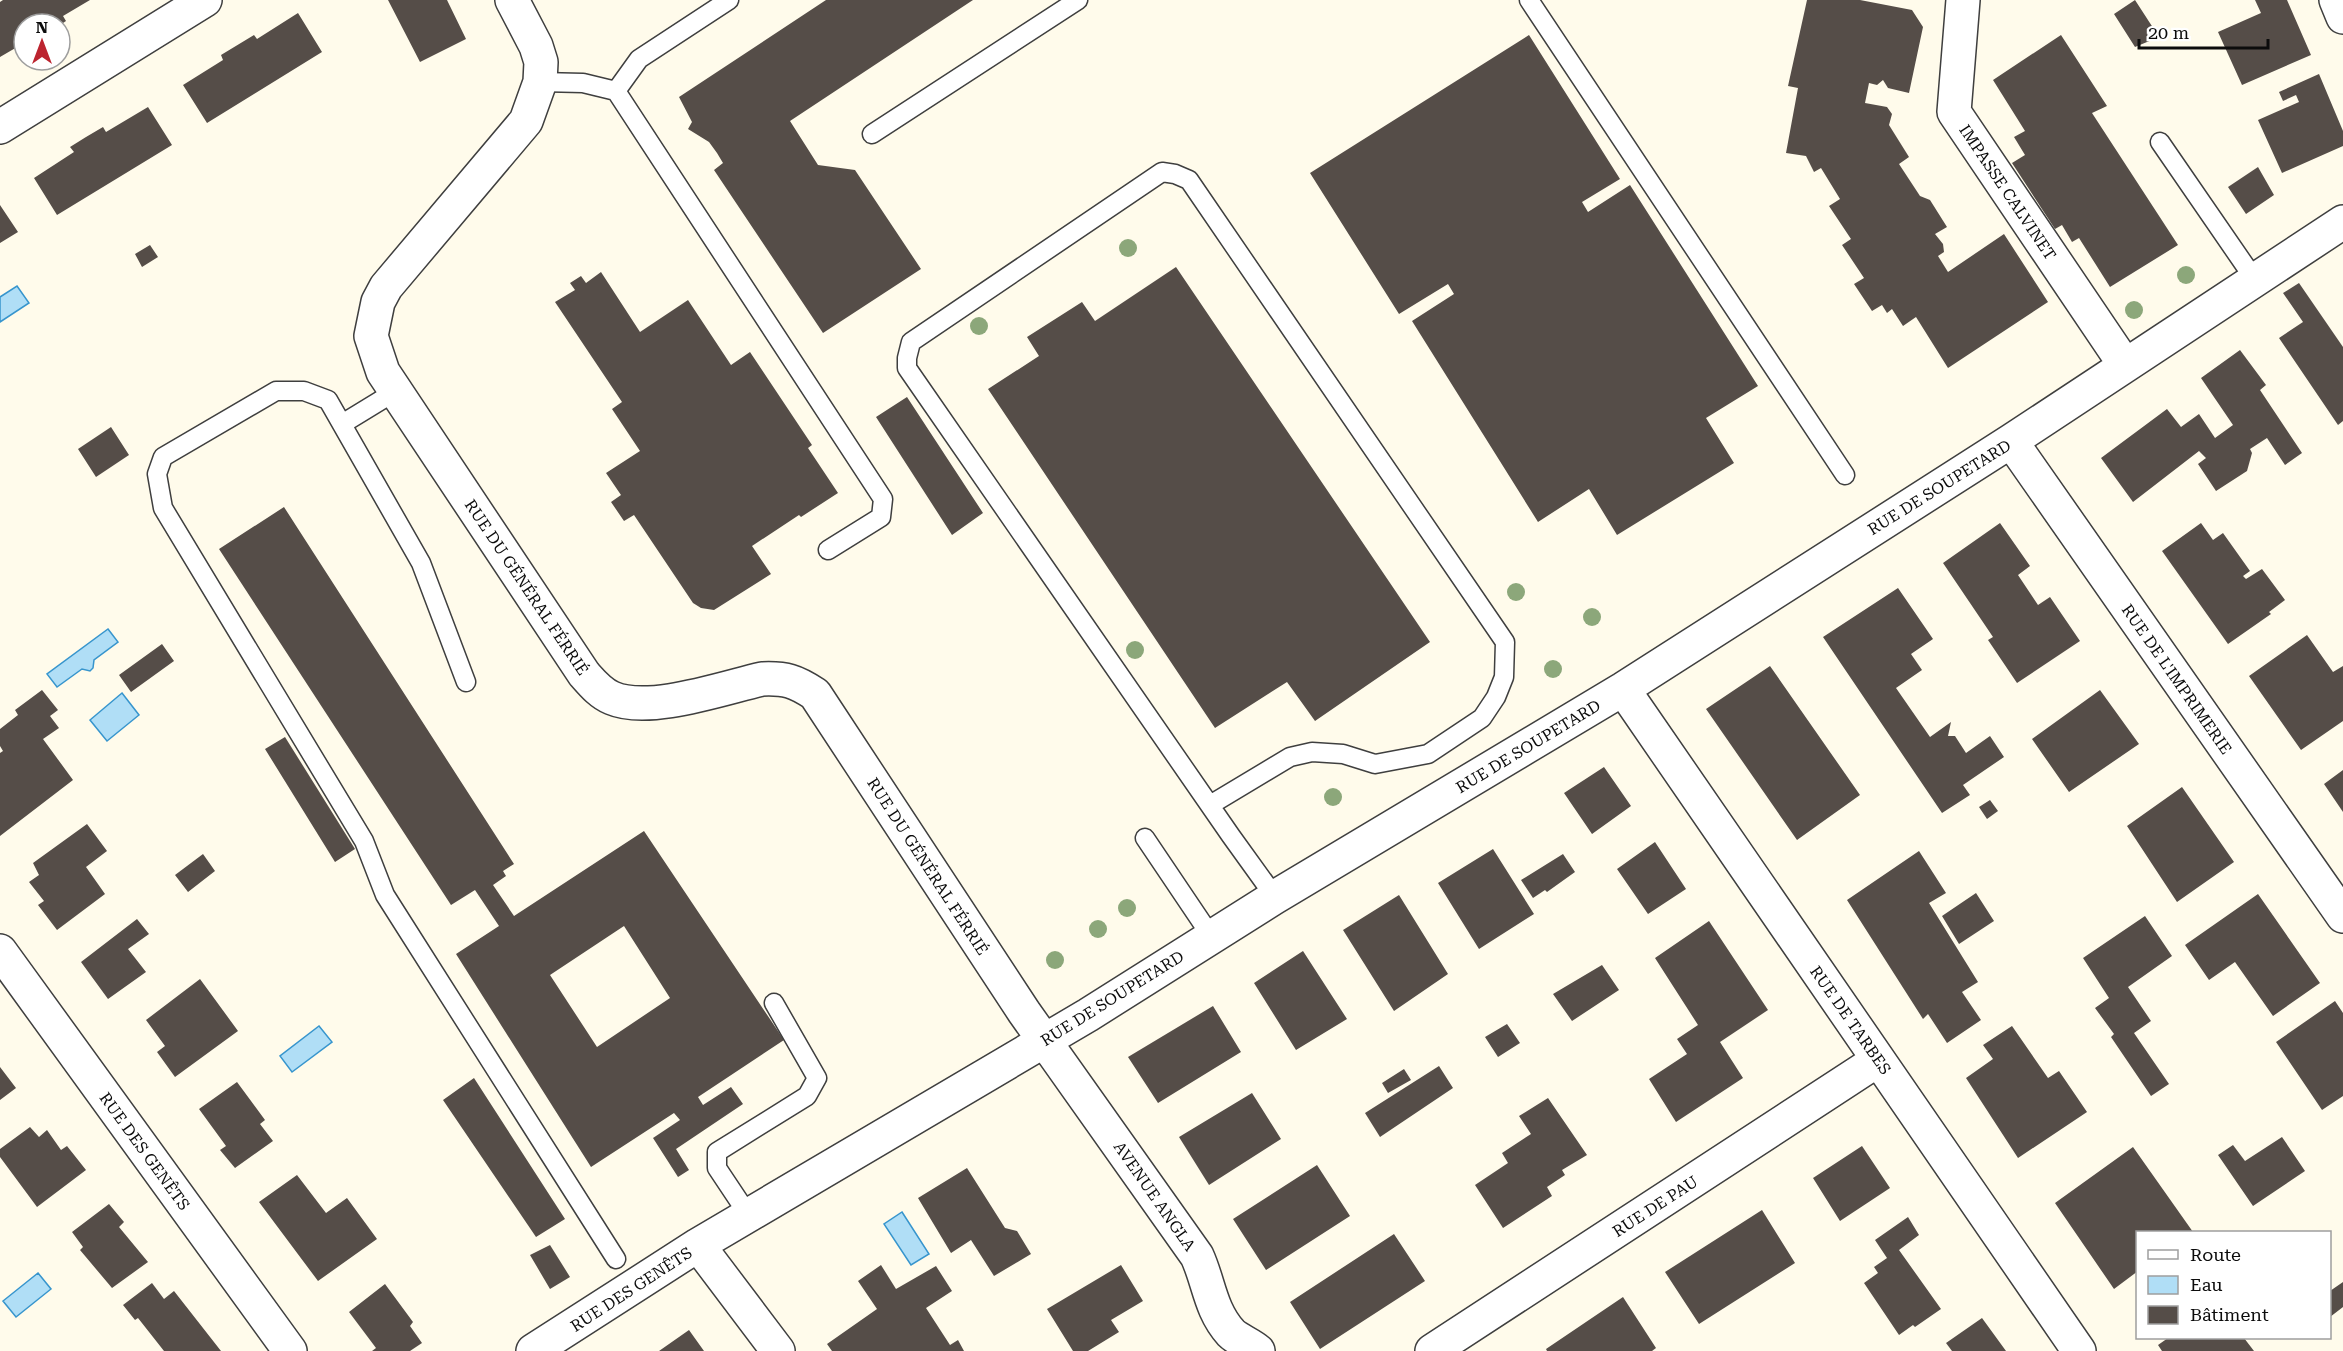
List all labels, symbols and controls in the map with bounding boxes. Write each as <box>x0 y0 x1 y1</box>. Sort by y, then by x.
north arrow <box>12 12 72 72</box>
scale bar <box>2139 12 2268 50</box>
text: N <box>36 18 48 37</box>
text: 20 m <box>2148 22 2189 43</box>
street label: IMPASSE CALVINET <box>1955 121 2060 264</box>
street label: RUE DE SOUPETARD <box>1864 436 2014 539</box>
street label: RUE DU GÉNÉRAL FÉRRIÉ <box>461 496 593 679</box>
street label: RUE DE L'IMPRIMERIE <box>2118 601 2236 758</box>
street label: RUE DE SOUPETARD <box>1453 696 1604 797</box>
street label: RUE DU GÉNÉRAL FÉRRIÉ <box>863 774 992 959</box>
street label: RUE DE SOUPETARD <box>1037 947 1187 1050</box>
street label: RUE DE TARBES <box>1806 962 1895 1078</box>
street label: RUE DES GENÊTS <box>96 1089 194 1214</box>
street label: AVENUE ANGLA <box>1110 1138 1200 1255</box>
street label: RUE DE PAU <box>1609 1172 1702 1241</box>
legend <box>2136 1231 2331 1339</box>
street label: RUE DES GENÊTS <box>567 1243 696 1336</box>
text: Route <box>2190 1244 2241 1265</box>
text: Eau <box>2190 1274 2223 1295</box>
text: Bâtiment <box>2190 1304 2269 1325</box>

